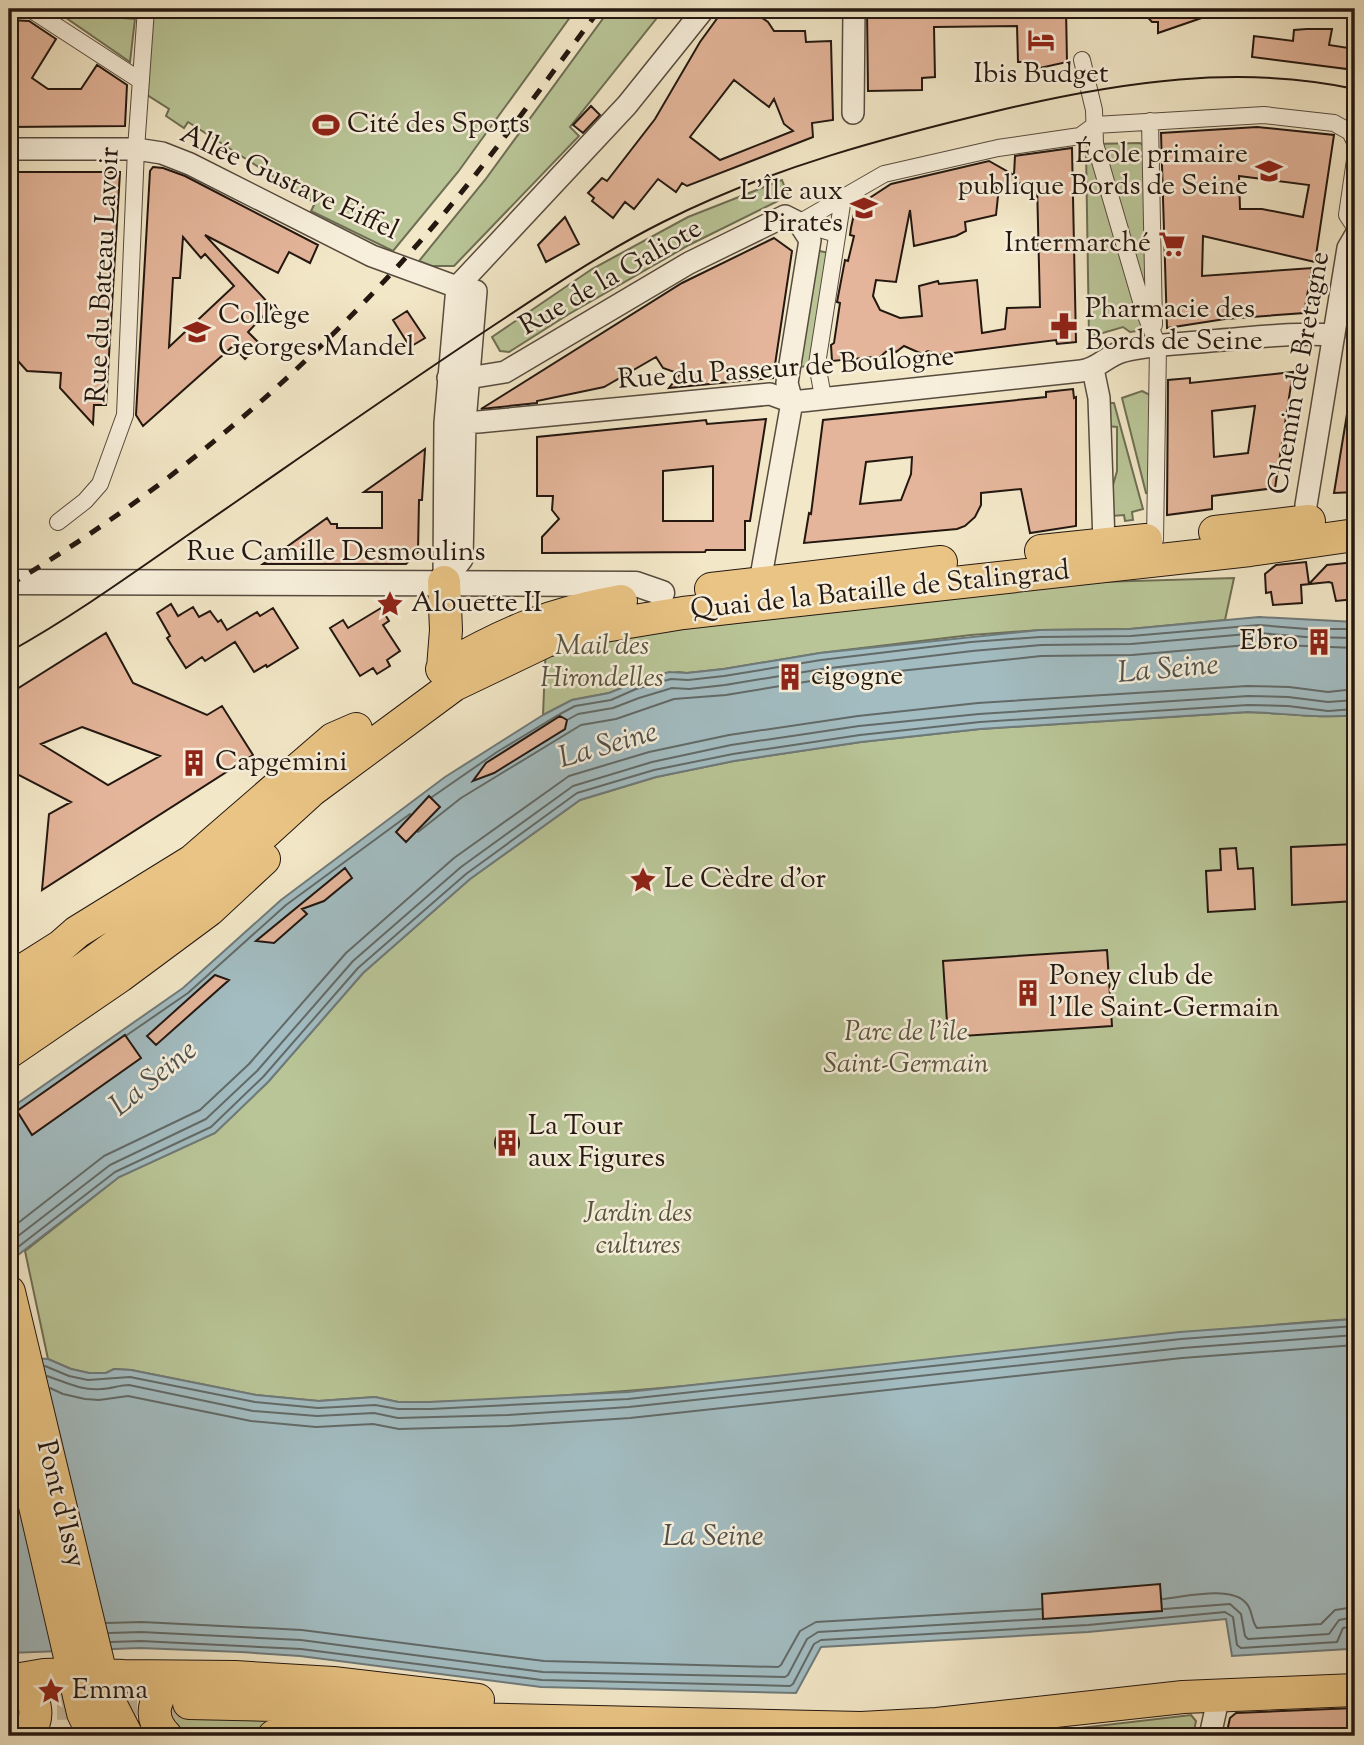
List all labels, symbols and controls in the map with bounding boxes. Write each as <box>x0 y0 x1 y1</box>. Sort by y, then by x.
hotel icon: Ibis Budget <box>1026 25 1056 55</box>
place label: Ibis Budget <box>973 55 1109 95</box>
place label: Cité des Sports <box>347 105 530 145</box>
sports icon: Cité des Sports <box>311 110 341 140</box>
street label: Allée Gustave Eiffel <box>173 115 405 251</box>
place label: École primaire publique Bords de Seine <box>957 135 1248 207</box>
street label: Rue du Bateau Lavoir <box>77 145 131 404</box>
school or university icon: École primaire publique Bords de Seine <box>1254 156 1284 186</box>
place label: L'Île aux Pirates <box>740 172 843 244</box>
school or university icon: L'Île aux Pirates <box>849 193 879 223</box>
street label: Rue de la Galiote <box>512 209 710 347</box>
place label: Intermarché <box>1005 224 1151 264</box>
supermarket icon: Intermarché <box>1157 229 1187 259</box>
street label: Chemin de Bretagne <box>1259 248 1341 498</box>
place label: Pharmacie des Bords de Seine <box>1085 290 1263 362</box>
place label: Collège Georges Mandel <box>218 296 415 368</box>
pharmacy icon: Pharmacie des Bords de Seine <box>1049 311 1079 341</box>
school or university icon: Collège Georges Mandel <box>182 317 212 347</box>
street label: Rue du Passeur de Boulogne <box>616 337 956 401</box>
street label: Rue Camille Desmoulins <box>187 533 485 573</box>
street label: Quai de la Bataille de Stalingrad <box>688 551 1072 631</box>
place label: Alouette II <box>411 584 542 624</box>
place icon: Alouette II <box>375 589 405 619</box>
place label: Ebro <box>1239 622 1298 662</box>
park label: Mail des Hirondelles <box>540 627 664 699</box>
building icon: Ebro <box>1304 627 1334 657</box>
water label: La Seine <box>1116 644 1220 696</box>
place label: cigogne <box>811 657 903 697</box>
building icon: cigogne <box>775 662 805 692</box>
water label: La Seine <box>553 711 663 781</box>
place label: Capgemini <box>215 743 348 783</box>
building icon: Capgemini <box>179 748 209 778</box>
place label: Le Cèdre d'or <box>664 860 827 900</box>
place icon: Le Cèdre d'or <box>628 865 658 895</box>
place label: Poney club de l'Ile Saint-Germain <box>1049 957 1280 1029</box>
building icon: Poney club de l'Ile Saint-Germain <box>1013 978 1043 1008</box>
park label: Parc de l'île Saint-Germain <box>823 1013 989 1085</box>
water label: La Seine <box>101 1030 207 1128</box>
place label: La Tour aux Figures <box>528 1107 665 1179</box>
building icon: La Tour aux Figures <box>492 1128 522 1158</box>
park label: Jardin des cultures <box>583 1194 692 1266</box>
street label: Pont d'Issy <box>25 1436 95 1572</box>
water label: La Seine <box>662 1516 764 1559</box>
place label: Emma <box>72 1671 148 1711</box>
place icon: Emma <box>36 1676 66 1706</box>

